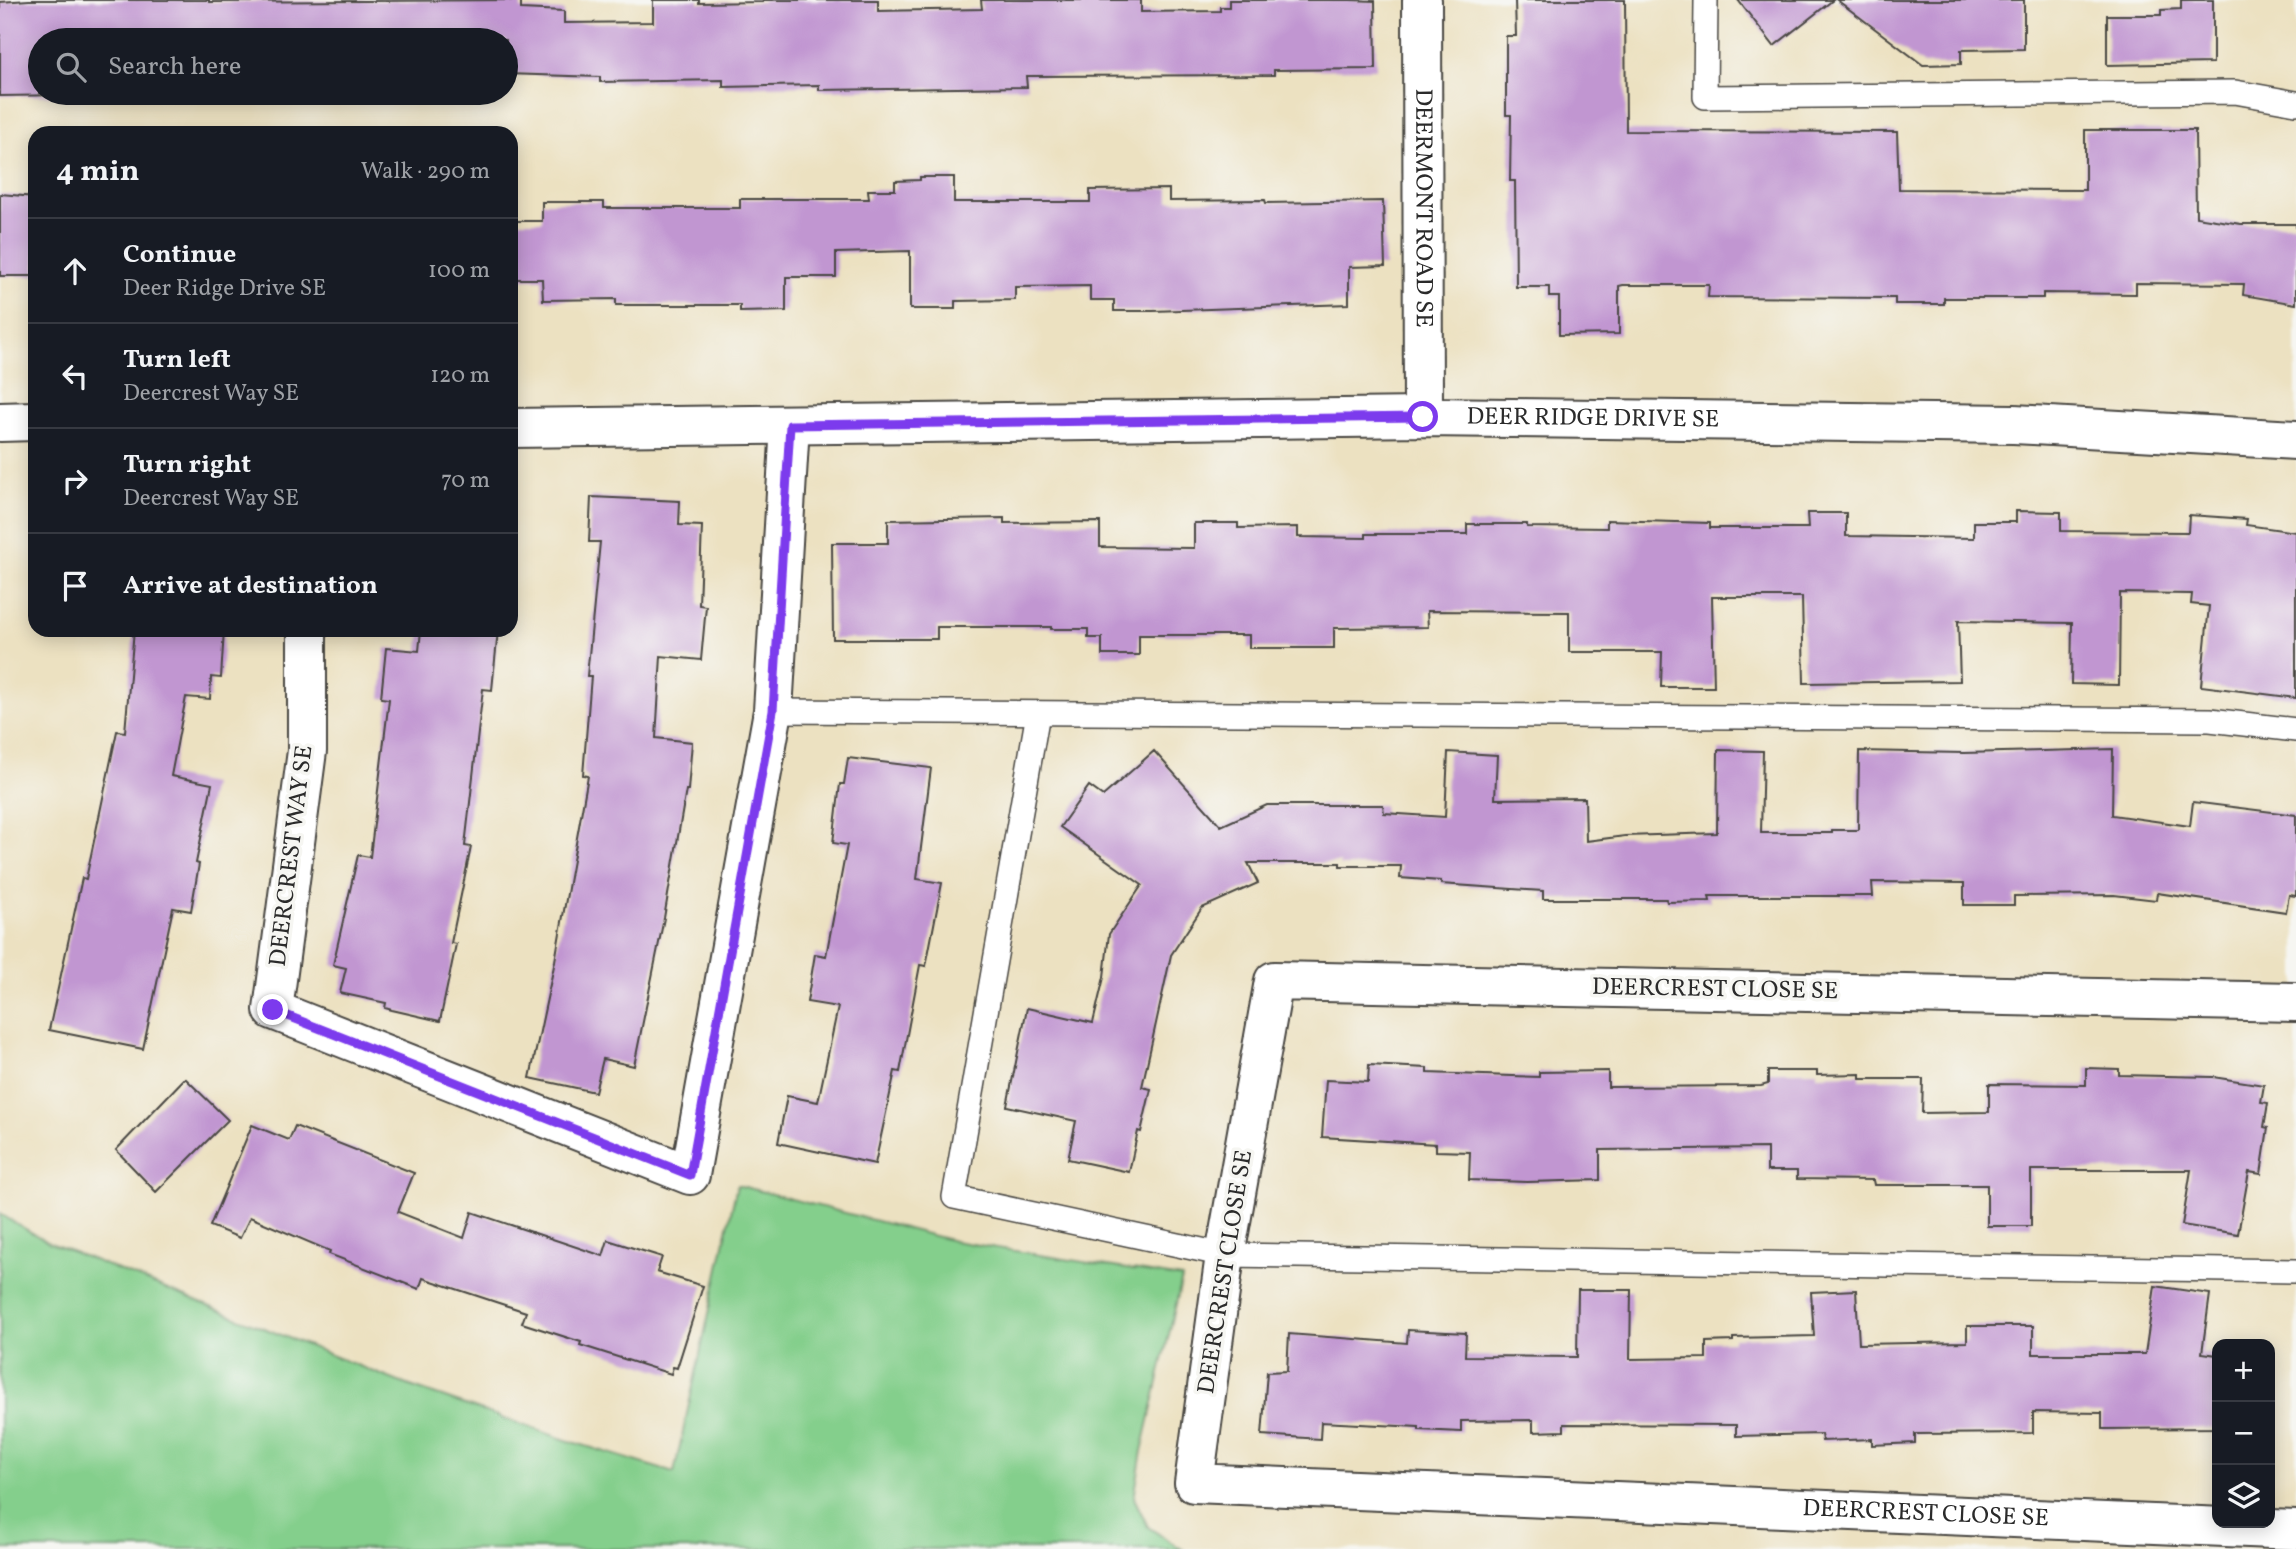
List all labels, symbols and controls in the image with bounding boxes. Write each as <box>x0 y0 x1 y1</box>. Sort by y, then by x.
search box <box>28 28 518 105</box>
icon: search <box>52 48 90 86</box>
text: Search here <box>108 49 241 85</box>
street label: DEERMONT ROAD SE <box>1405 88 1440 328</box>
text: 4 min <box>56 151 140 193</box>
text: Walk · 290 m <box>361 156 490 188</box>
text: Continue <box>123 237 236 273</box>
icon: ahead <box>56 252 94 290</box>
text: 100 m <box>428 255 490 287</box>
text: Deer Ridge Drive SE <box>123 273 326 305</box>
text: Turn left <box>123 342 231 378</box>
icon: left <box>56 357 94 395</box>
text: 120 m <box>430 360 490 392</box>
text: Deercrest Way SE <box>123 378 299 410</box>
route start <box>1407 401 1438 432</box>
street label: DEER RIDGE DRIVE SE <box>1466 401 1719 438</box>
text: Turn right <box>123 447 251 483</box>
icon: right <box>56 462 94 500</box>
text: 70 m <box>441 465 490 497</box>
text: Deercrest Way SE <box>123 483 299 515</box>
icon: arrive <box>56 567 94 605</box>
text: Arrive at destination <box>123 568 378 604</box>
street label: DEERCREST WAY SE <box>262 743 322 969</box>
street label: DEERCREST CLOSE SE <box>1591 971 1839 1009</box>
route end <box>257 994 288 1025</box>
street label: DEERCREST CLOSE SE <box>1190 1148 1262 1396</box>
map controls <box>2212 1339 2275 1528</box>
button: + <box>2212 1339 2275 1402</box>
button: − <box>2212 1402 2275 1465</box>
button: layers <box>2212 1465 2275 1528</box>
street label: DEERCREST CLOSE SE <box>1802 1492 2050 1536</box>

